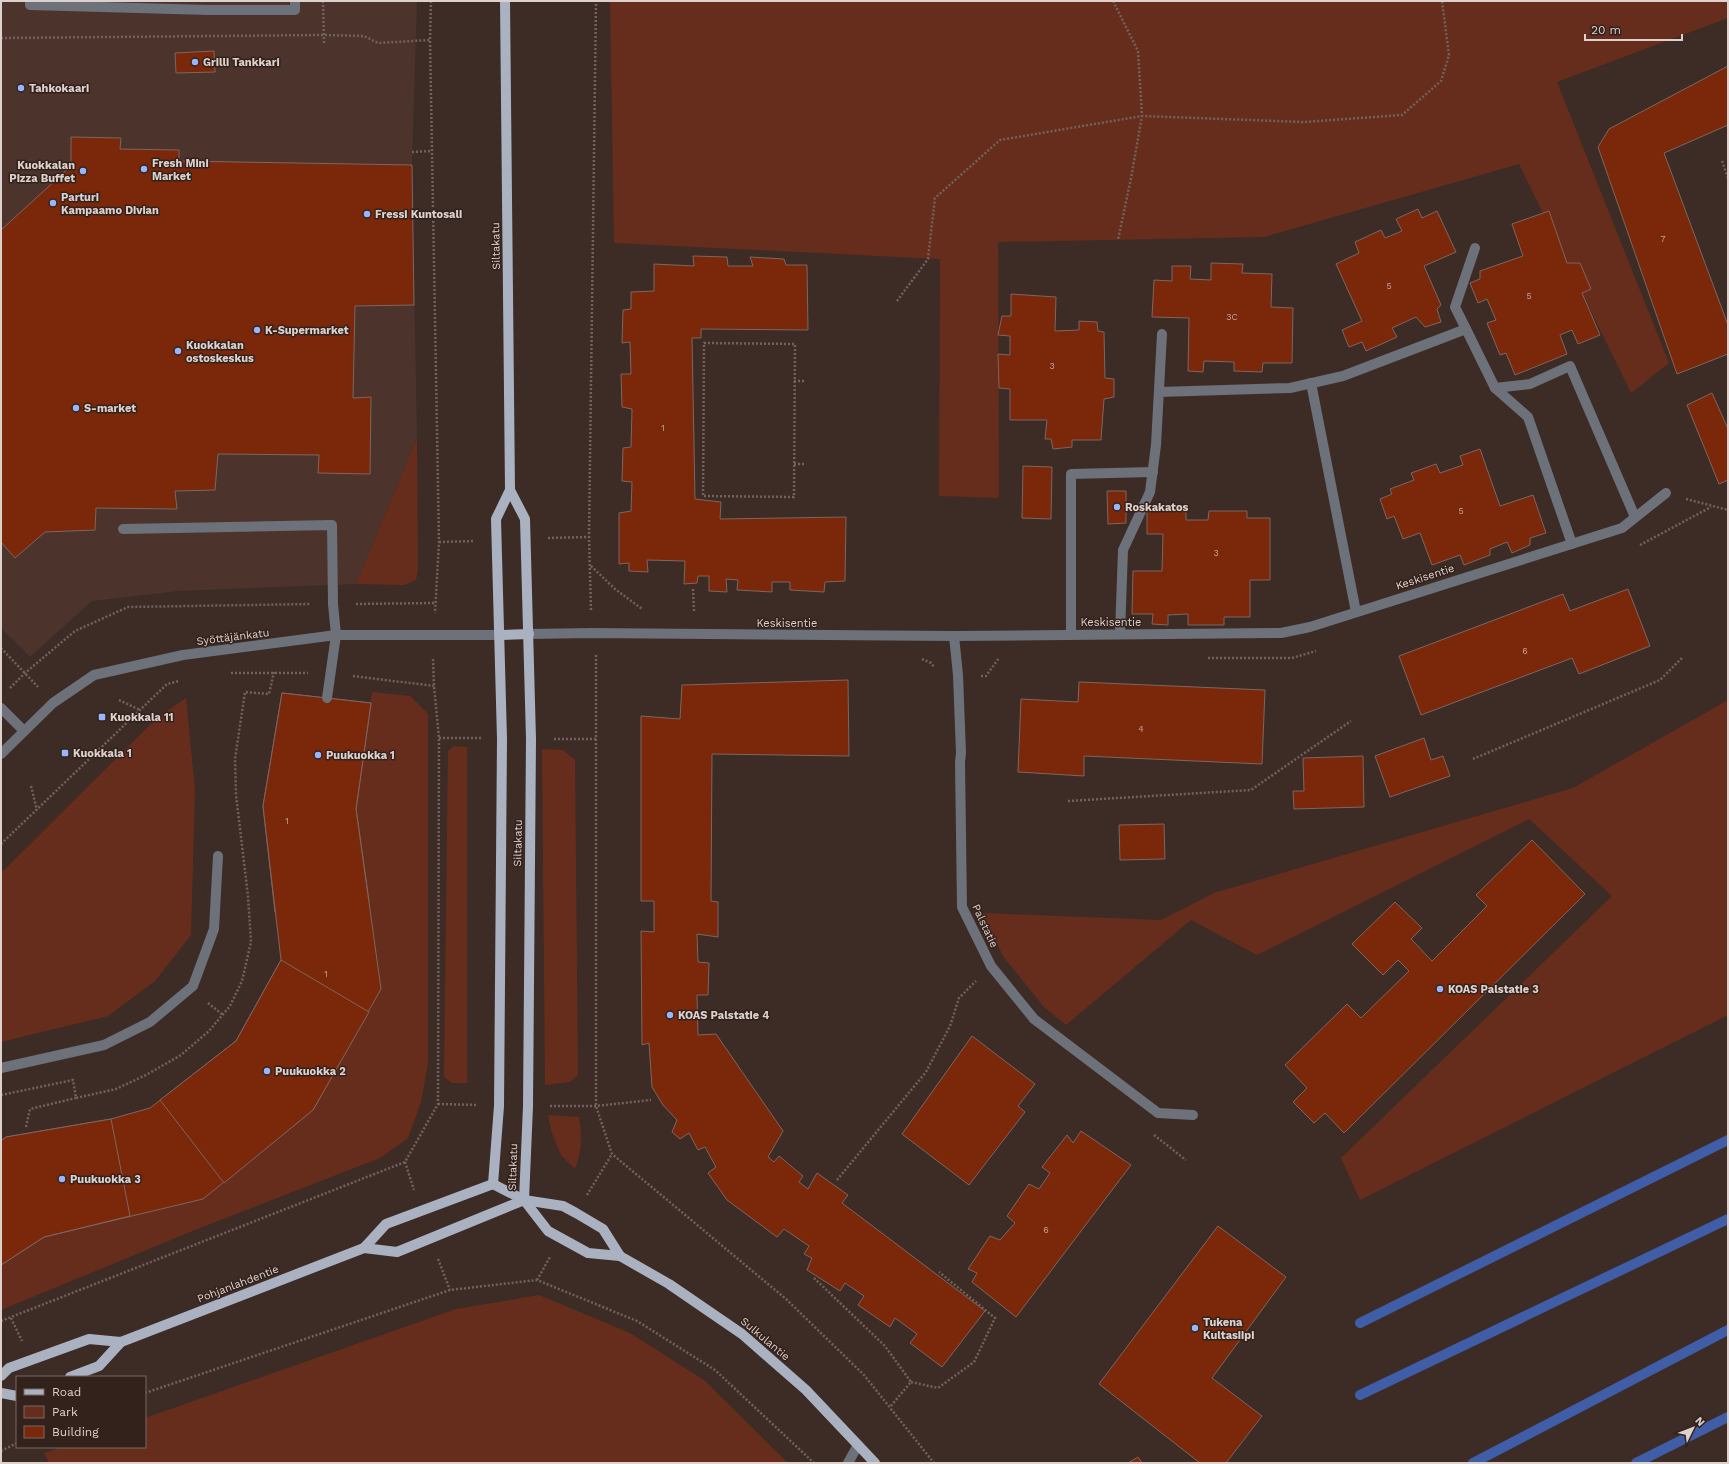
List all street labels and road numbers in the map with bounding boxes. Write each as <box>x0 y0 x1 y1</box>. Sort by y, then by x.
street label: Siltakatu <box>489 222 503 270</box>
street label: Keskisentie <box>1394 561 1456 593</box>
street label: Keskisentie <box>1081 616 1141 629</box>
street label: Keskisentie <box>757 617 817 630</box>
street label: Syöttäjänkatu <box>196 626 270 648</box>
street label: Siltakatu <box>511 819 525 867</box>
street label: Palstatie <box>969 902 1001 950</box>
street label: Siltakatu <box>506 1143 520 1191</box>
street label: Pohjanlahdentie <box>195 1262 281 1306</box>
street label: Sulkulantie <box>738 1315 792 1363</box>

